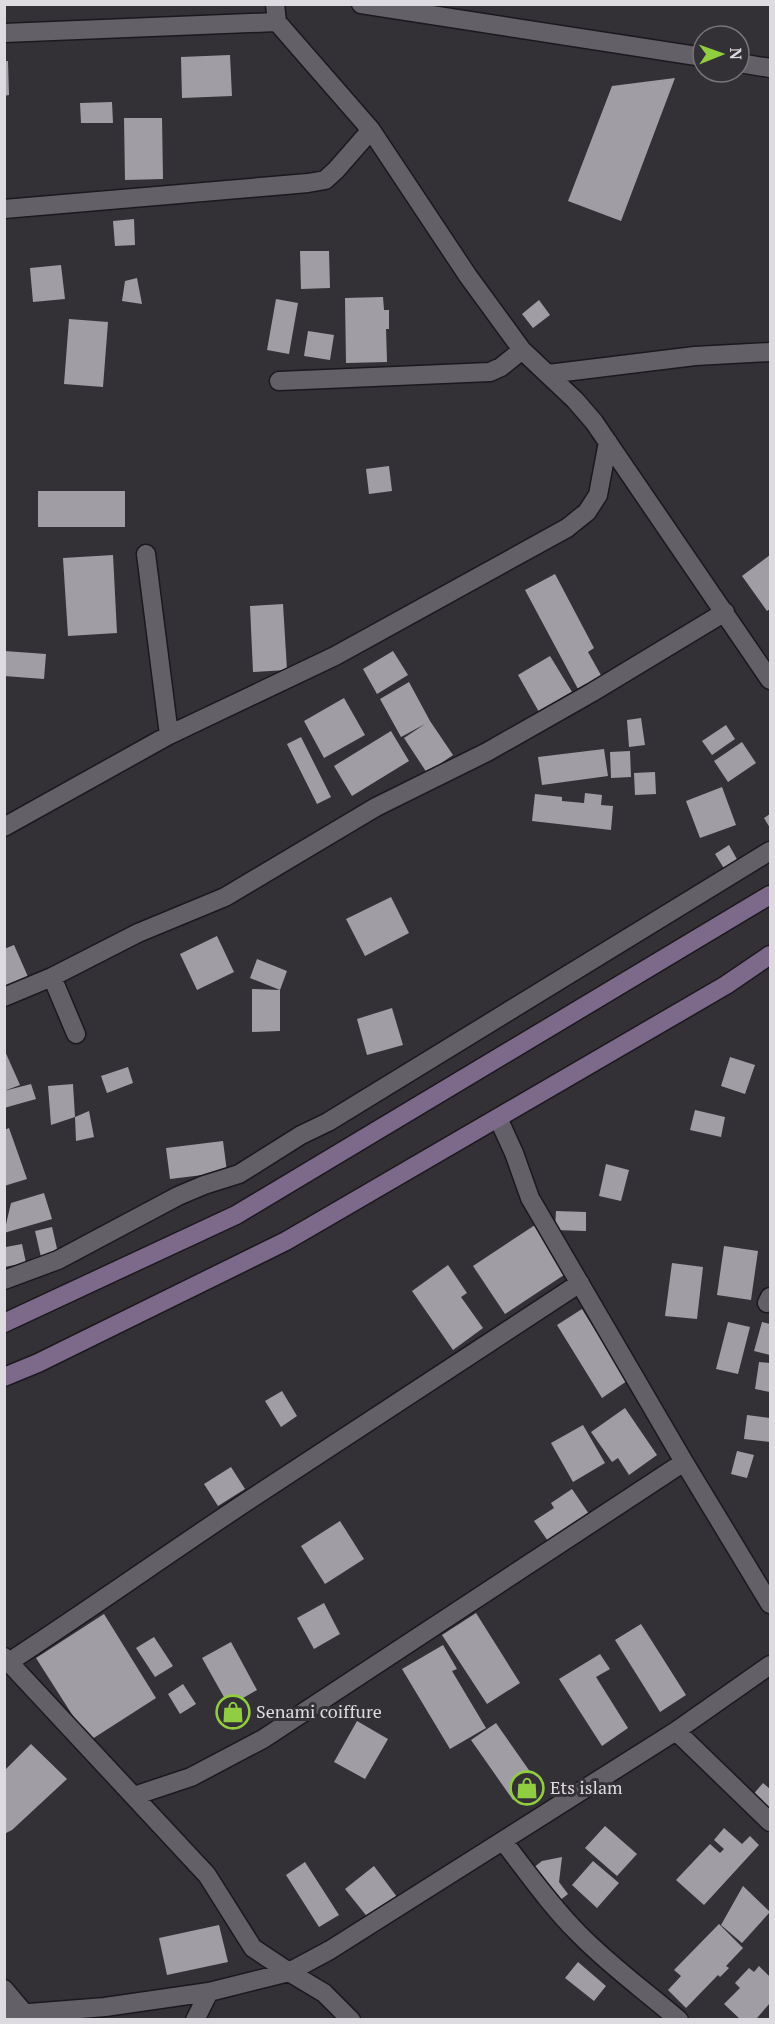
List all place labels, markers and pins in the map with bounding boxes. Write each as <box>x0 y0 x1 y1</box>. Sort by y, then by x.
shop icon: Senami coiffure <box>215 1694 251 1730</box>
place label: Senami coiffure <box>256 1699 382 1723</box>
shop icon: Ets islam <box>509 1770 545 1806</box>
place label: Ets islam <box>550 1775 623 1799</box>

